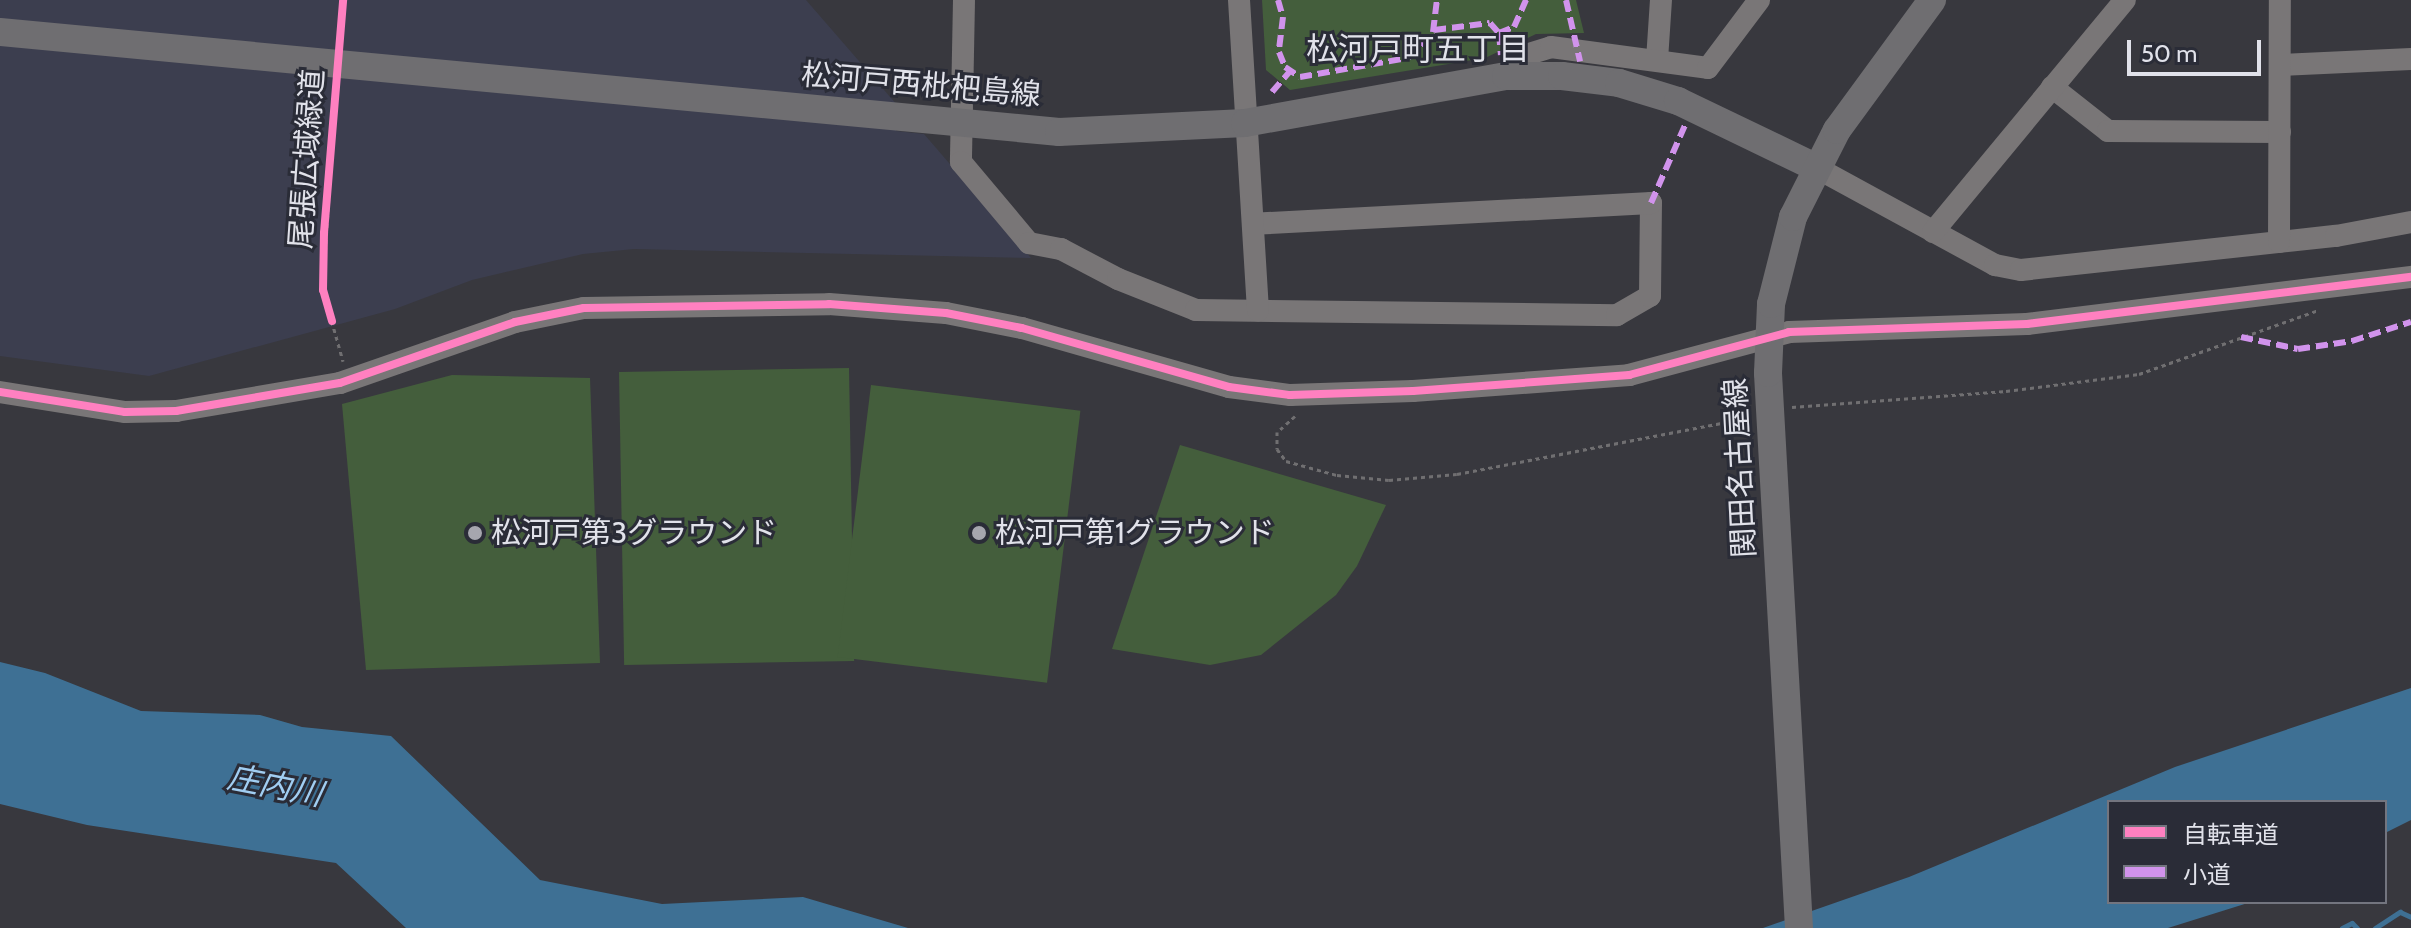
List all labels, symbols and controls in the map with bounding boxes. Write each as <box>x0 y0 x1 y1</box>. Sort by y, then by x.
scale bar <box>2131 24 2265 74</box>
district label: 松河戸町五丁目 <box>1306 30 1530 68</box>
text: 50 m <box>2141 39 2197 68</box>
street label: 松河戸西枇杷島線 <box>800 57 1042 113</box>
street label: 尾張広域緑道 <box>283 68 331 250</box>
street label: 関田名古屋線 <box>1717 377 1763 559</box>
place label: 松河戸第3グラウンド <box>491 515 777 551</box>
place label: 松河戸第1グラウンド <box>995 515 1275 551</box>
marker: 松河戸第3グラウンド <box>466 524 484 542</box>
marker: 松河戸第1グラウンド <box>970 524 988 542</box>
water label: 庄内川 <box>224 758 326 814</box>
legend <box>2107 800 2387 904</box>
text: 自転車道 <box>2183 820 2279 849</box>
text: 小道 <box>2183 860 2231 889</box>

